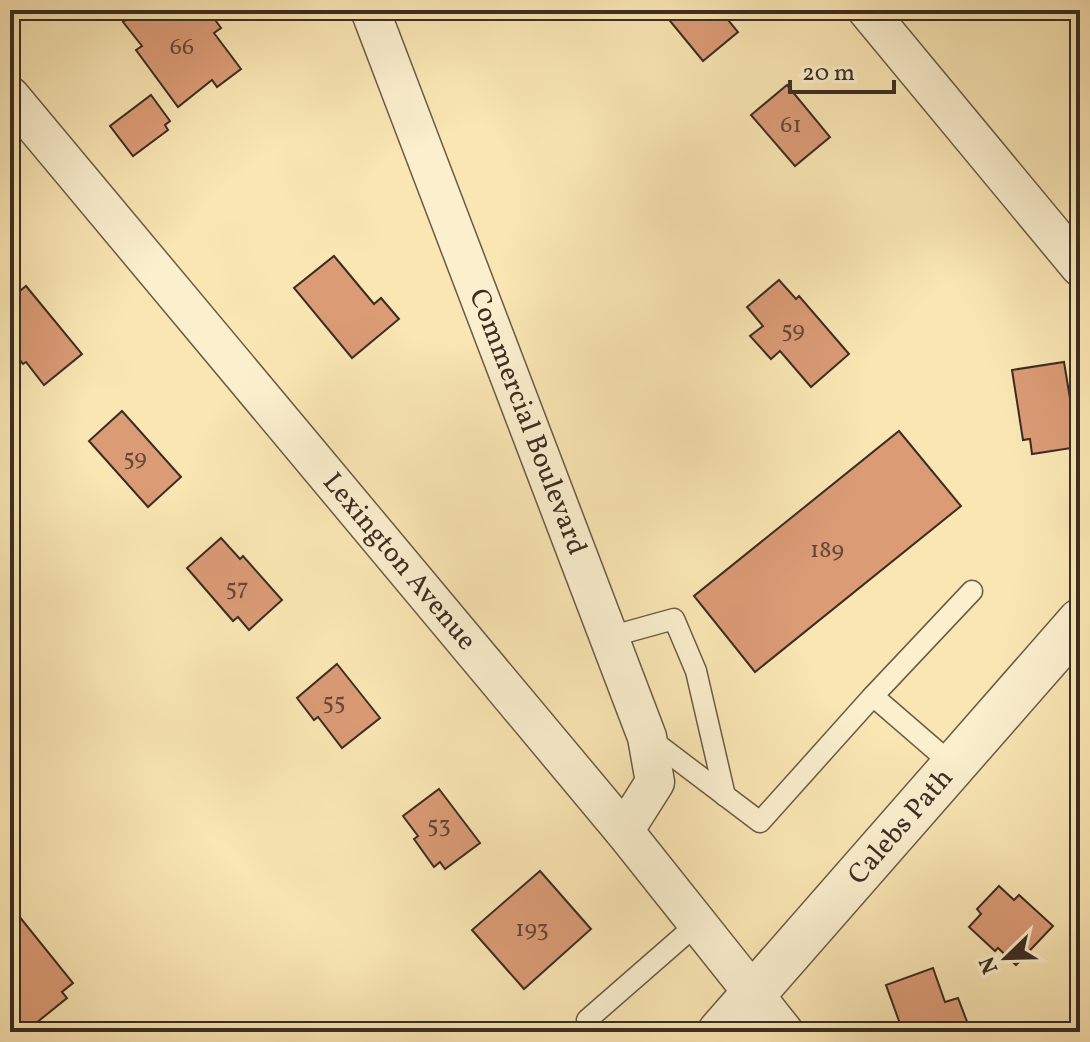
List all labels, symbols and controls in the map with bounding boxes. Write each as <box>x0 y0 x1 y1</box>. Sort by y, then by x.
house number: 66 <box>170 31 194 65</box>
scale bar <box>790 44 894 94</box>
text: 20 m <box>802 57 855 91</box>
house number: 61 <box>780 109 802 143</box>
street label: Commercial Boulevard <box>458 283 596 561</box>
house number: 59 <box>781 314 805 348</box>
house number: 59 <box>123 442 147 476</box>
street label: Lexington Avenue <box>313 465 485 659</box>
house number: 189 <box>810 534 844 568</box>
house number: 57 <box>225 572 249 606</box>
house number: 55 <box>322 686 346 720</box>
street label: Calebs Path <box>839 760 963 894</box>
house number: 53 <box>427 809 451 843</box>
house number: 193 <box>515 913 549 947</box>
north arrow <box>966 918 1046 998</box>
text: N <box>972 951 1007 978</box>

